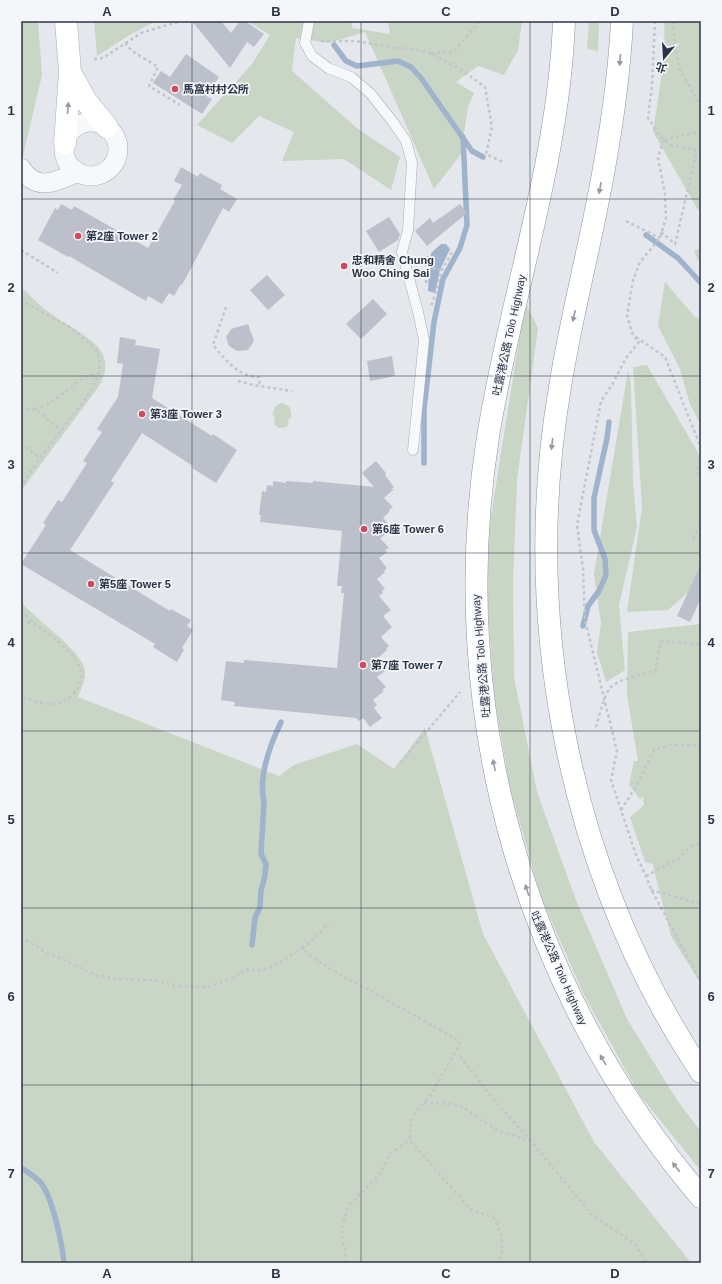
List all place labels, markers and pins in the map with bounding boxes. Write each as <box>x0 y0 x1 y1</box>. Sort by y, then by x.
place label: 馬窩村村公所 <box>183 83 249 95</box>
marker: 馬窩村村公所 <box>170 84 180 94</box>
place label: 第2座 Tower 2 <box>86 230 158 242</box>
marker: 第2座 Tower 2 <box>73 231 83 241</box>
place label: 忠和精舍 Chung Woo Ching Sai <box>352 254 434 279</box>
marker: 忠和精舍 Chung Woo Ching Sai <box>339 261 349 271</box>
place label: 第3座 Tower 3 <box>150 408 222 420</box>
marker: 第3座 Tower 3 <box>137 409 147 419</box>
place label: 第6座 Tower 6 <box>372 523 444 535</box>
marker: 第6座 Tower 6 <box>359 524 369 534</box>
place label: 第5座 Tower 5 <box>99 578 171 590</box>
marker: 第5座 Tower 5 <box>86 579 96 589</box>
place label: 第7座 Tower 7 <box>371 659 443 671</box>
marker: 第7座 Tower 7 <box>358 660 368 670</box>

